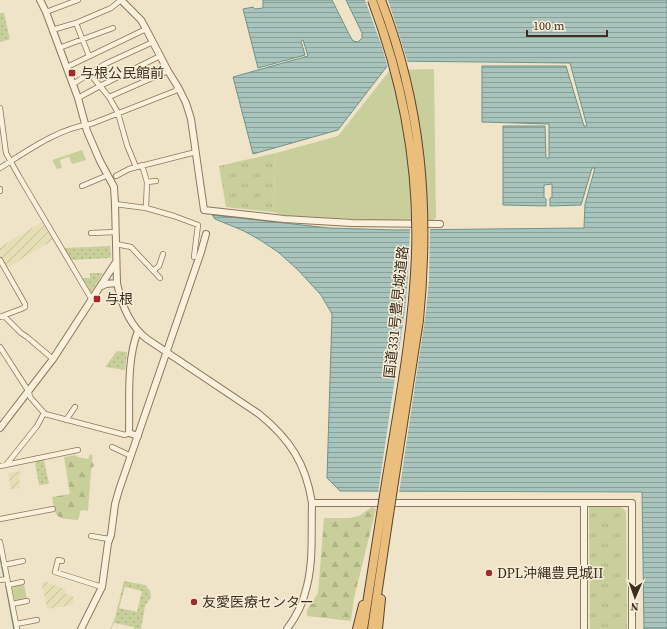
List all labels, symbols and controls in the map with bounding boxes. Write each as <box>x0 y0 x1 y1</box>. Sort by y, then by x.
scale bar <box>527 12 607 38</box>
text: 100 m <box>533 18 565 34</box>
place label: 与根公民館前 <box>80 63 164 83</box>
marker: 与根公民館前 <box>67 68 77 78</box>
street label: 国道331号豊見城道路 <box>379 245 413 379</box>
place label: 与根 <box>105 289 133 309</box>
marker: 与根 <box>92 294 102 304</box>
place label: DPL沖縄豊見城II <box>497 563 603 583</box>
marker: DPL沖縄豊見城II <box>484 568 494 578</box>
north arrow <box>615 577 655 617</box>
place label: 友愛医療センター <box>202 592 314 612</box>
marker: 友愛医療センター <box>189 597 199 607</box>
text: N <box>630 599 639 614</box>

